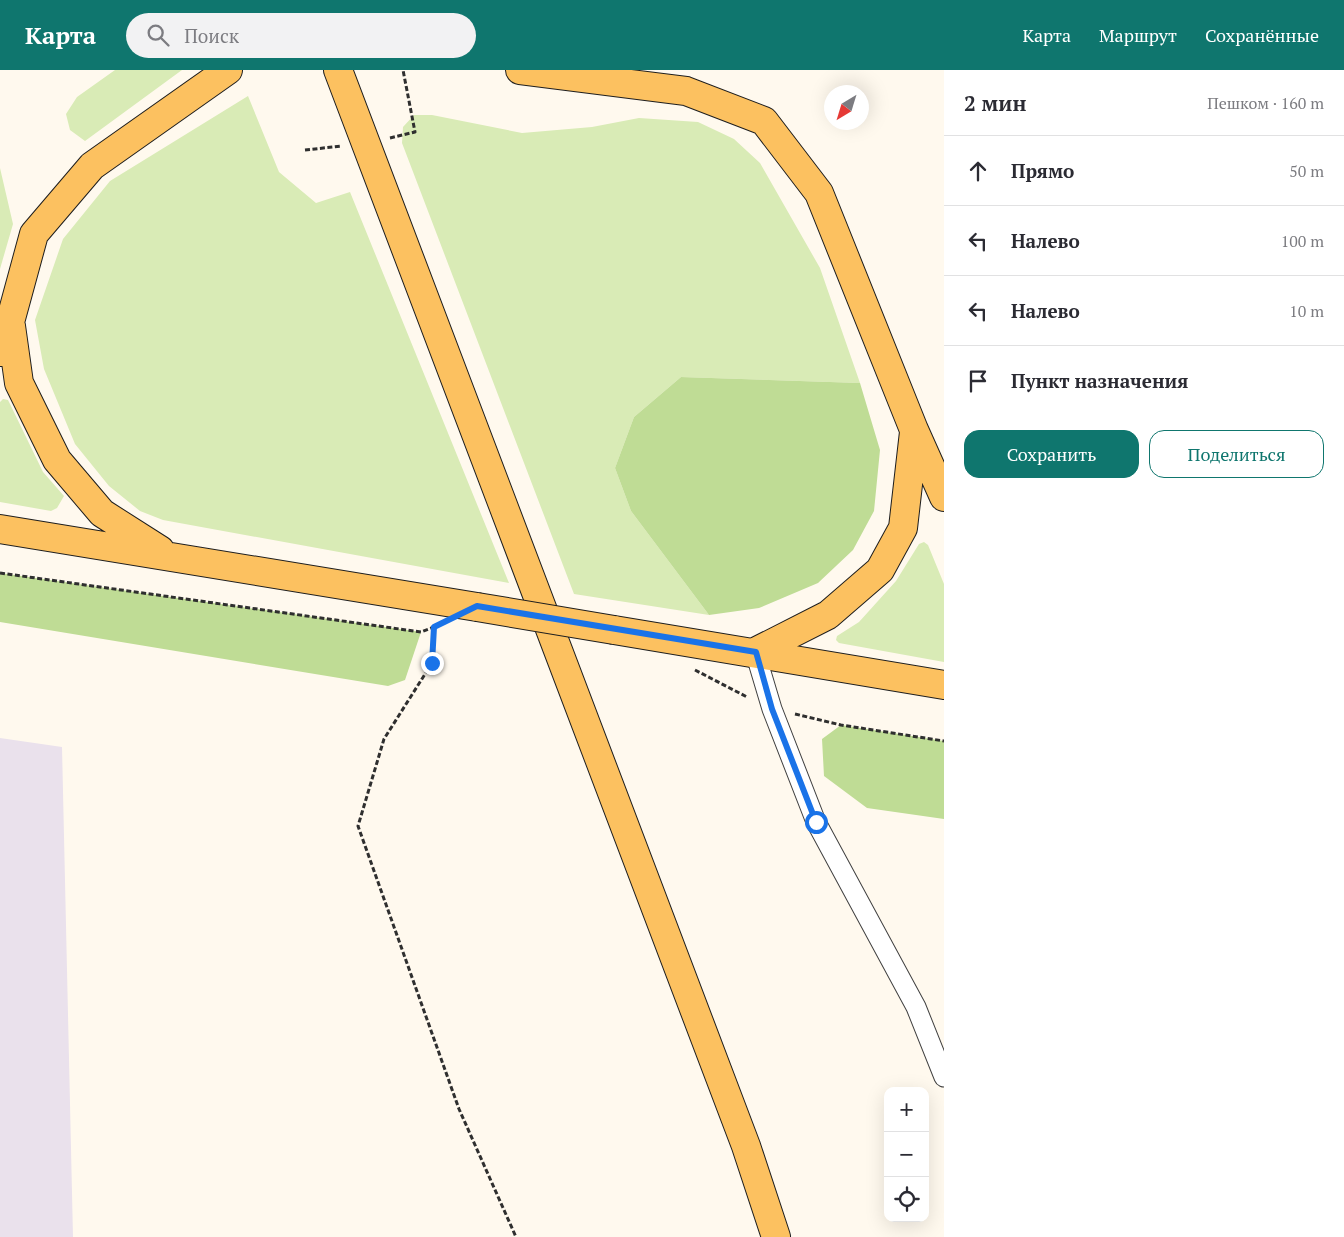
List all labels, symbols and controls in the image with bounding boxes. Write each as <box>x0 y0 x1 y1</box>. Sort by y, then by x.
search box <box>126 13 476 58</box>
text: Карта <box>25 19 96 51</box>
icon: search <box>144 21 172 49</box>
text: Поиск <box>184 23 239 48</box>
text: Карта <box>1022 23 1071 47</box>
text: Маршрут <box>1099 23 1177 47</box>
text: Сохранённые <box>1205 23 1319 47</box>
north arrow <box>824 85 869 130</box>
text: 2 мин <box>964 89 1026 117</box>
text: Пешком · 160 m <box>1207 92 1324 114</box>
icon: ahead <box>964 157 992 185</box>
text: Прямо <box>1011 158 1074 183</box>
text: 50 m <box>1289 160 1324 182</box>
icon: left <box>964 227 992 255</box>
text: Налево <box>1011 228 1080 253</box>
text: 100 m <box>1281 230 1324 252</box>
icon: left <box>964 297 992 325</box>
text: Налево <box>1011 298 1080 323</box>
text: 10 m <box>1289 300 1324 322</box>
icon: arrive <box>964 367 992 395</box>
text: Пункт назначения <box>1011 368 1188 393</box>
button: Сохранить <box>964 430 1139 478</box>
button: Поделиться <box>1149 430 1324 478</box>
route end <box>421 652 444 675</box>
route start <box>805 811 828 834</box>
map controls <box>884 1087 929 1222</box>
button: + <box>884 1087 929 1132</box>
button: − <box>884 1132 929 1177</box>
button: locate <box>884 1177 929 1222</box>

